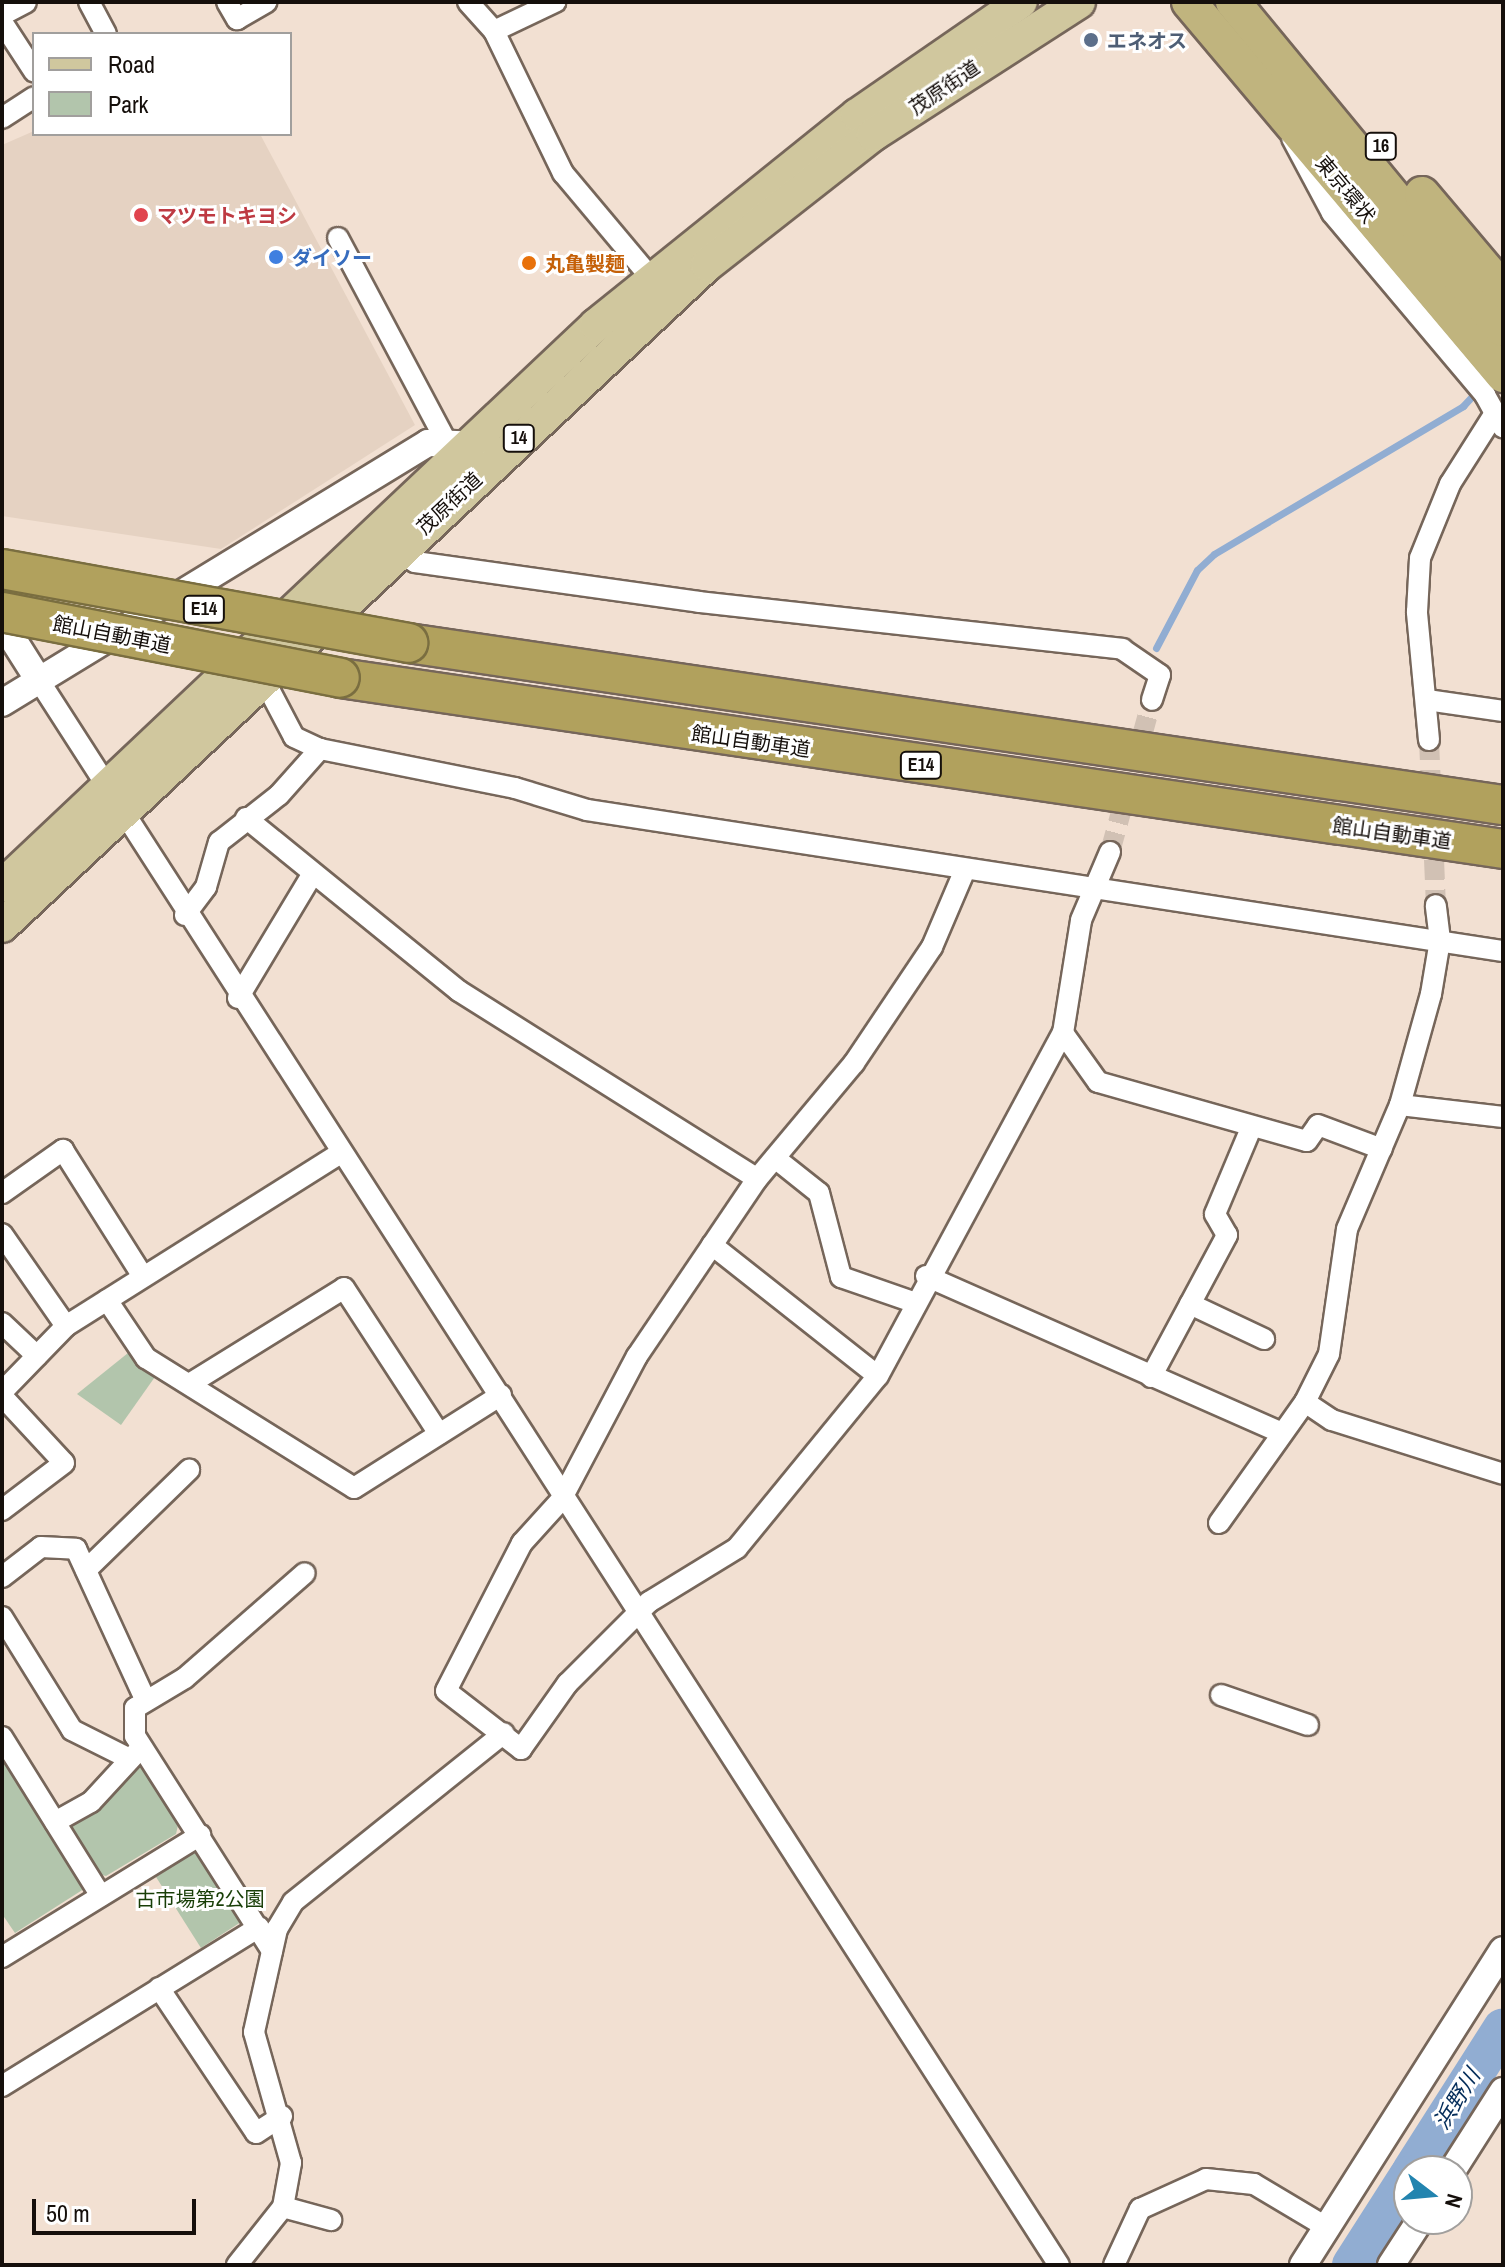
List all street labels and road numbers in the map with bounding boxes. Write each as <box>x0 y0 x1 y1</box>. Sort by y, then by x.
street label: 茂原街道 <box>904 55 984 119</box>
road number: 16 <box>1363 132 1399 160</box>
street label: 東京環状 <box>1311 151 1381 227</box>
road number: 14 <box>501 424 537 452</box>
street label: 茂原街道 <box>412 467 486 539</box>
road number: E14 <box>182 595 226 623</box>
street label: 館山自動車道 <box>51 611 173 657</box>
street label: 館山自動車道 <box>690 721 812 761</box>
road number: E14 <box>899 751 943 779</box>
street label: 館山自動車道 <box>1331 813 1453 853</box>

